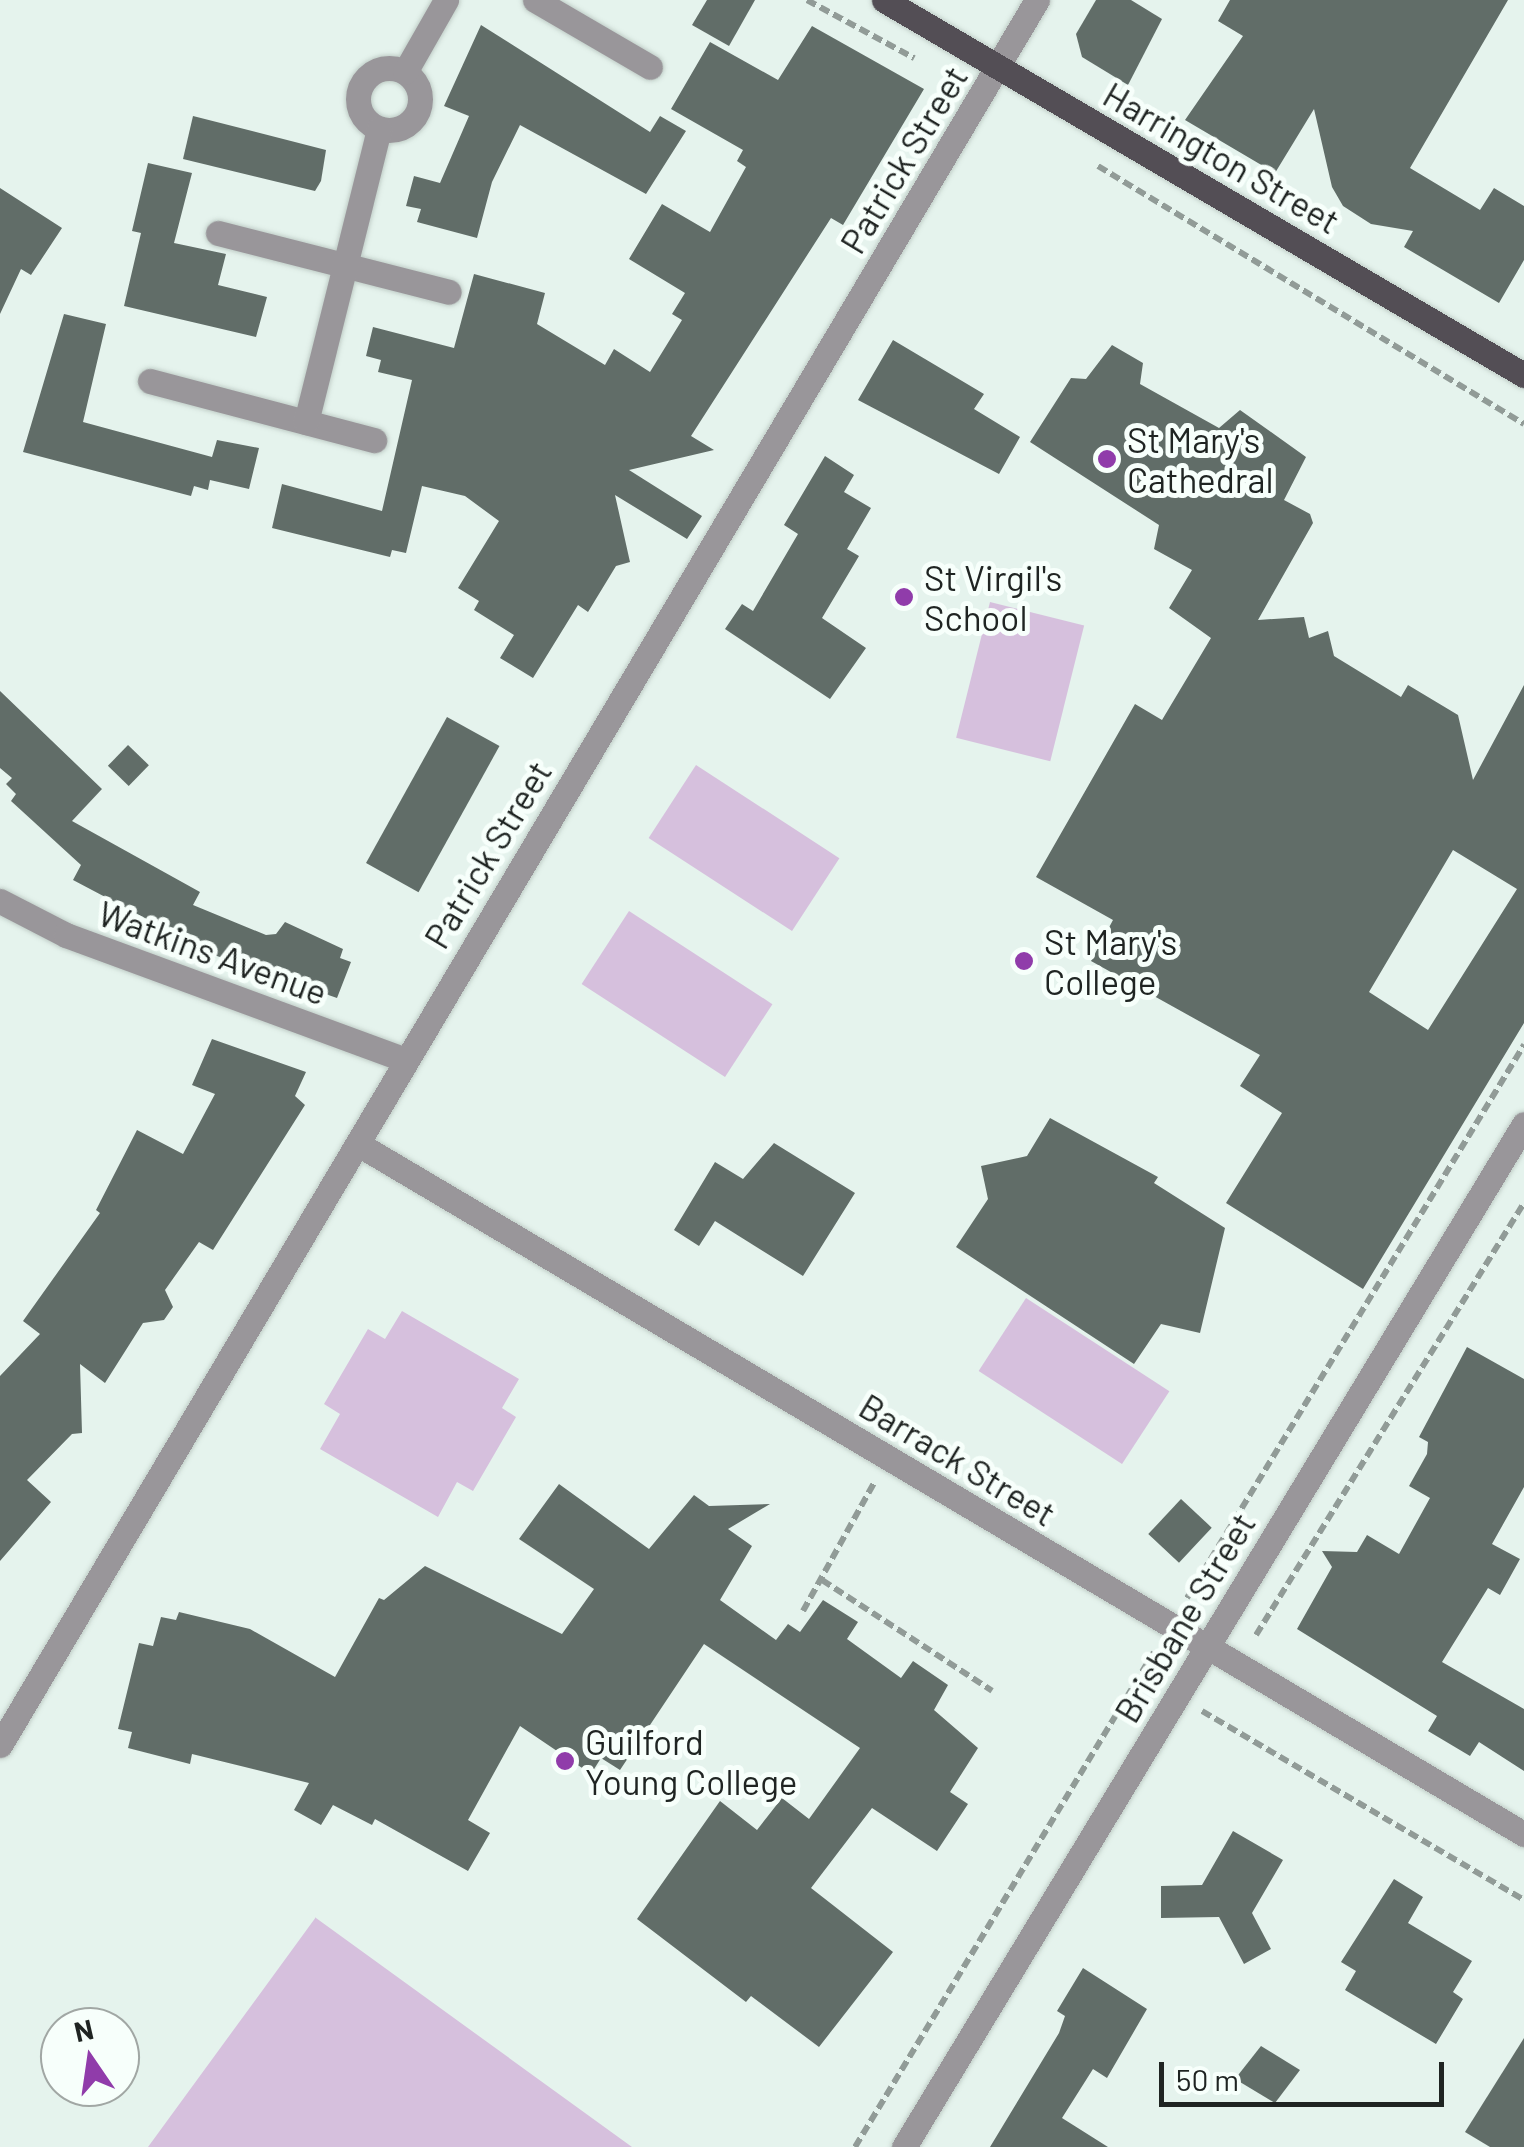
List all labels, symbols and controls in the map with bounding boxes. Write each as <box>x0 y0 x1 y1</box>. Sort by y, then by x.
street label: Patrick Street <box>831 58 975 260</box>
street label: Harrington Street <box>1097 72 1347 242</box>
place label: St Mary's Cathedral <box>1127 418 1273 500</box>
marker: St Mary's Cathedral <box>1096 448 1118 470</box>
place label: St Virgil's School <box>924 556 1062 638</box>
marker: St Virgil's School <box>893 586 915 608</box>
street label: Patrick Street <box>415 753 559 955</box>
street label: Watkins Avenue <box>93 891 333 1013</box>
place label: St Mary's College <box>1044 920 1177 1002</box>
marker: St Mary's College <box>1013 950 1035 972</box>
street label: Barrack Street <box>852 1384 1064 1534</box>
street label: Brisbane Street <box>1105 1504 1263 1730</box>
place label: Guilford Young College <box>585 1720 798 1802</box>
marker: Guilford Young College <box>554 1750 576 1772</box>
north arrow <box>40 2007 140 2107</box>
text: N <box>71 2011 97 2048</box>
scale bar <box>1164 2042 1449 2104</box>
text: 50 m <box>1176 2061 1239 2097</box>

